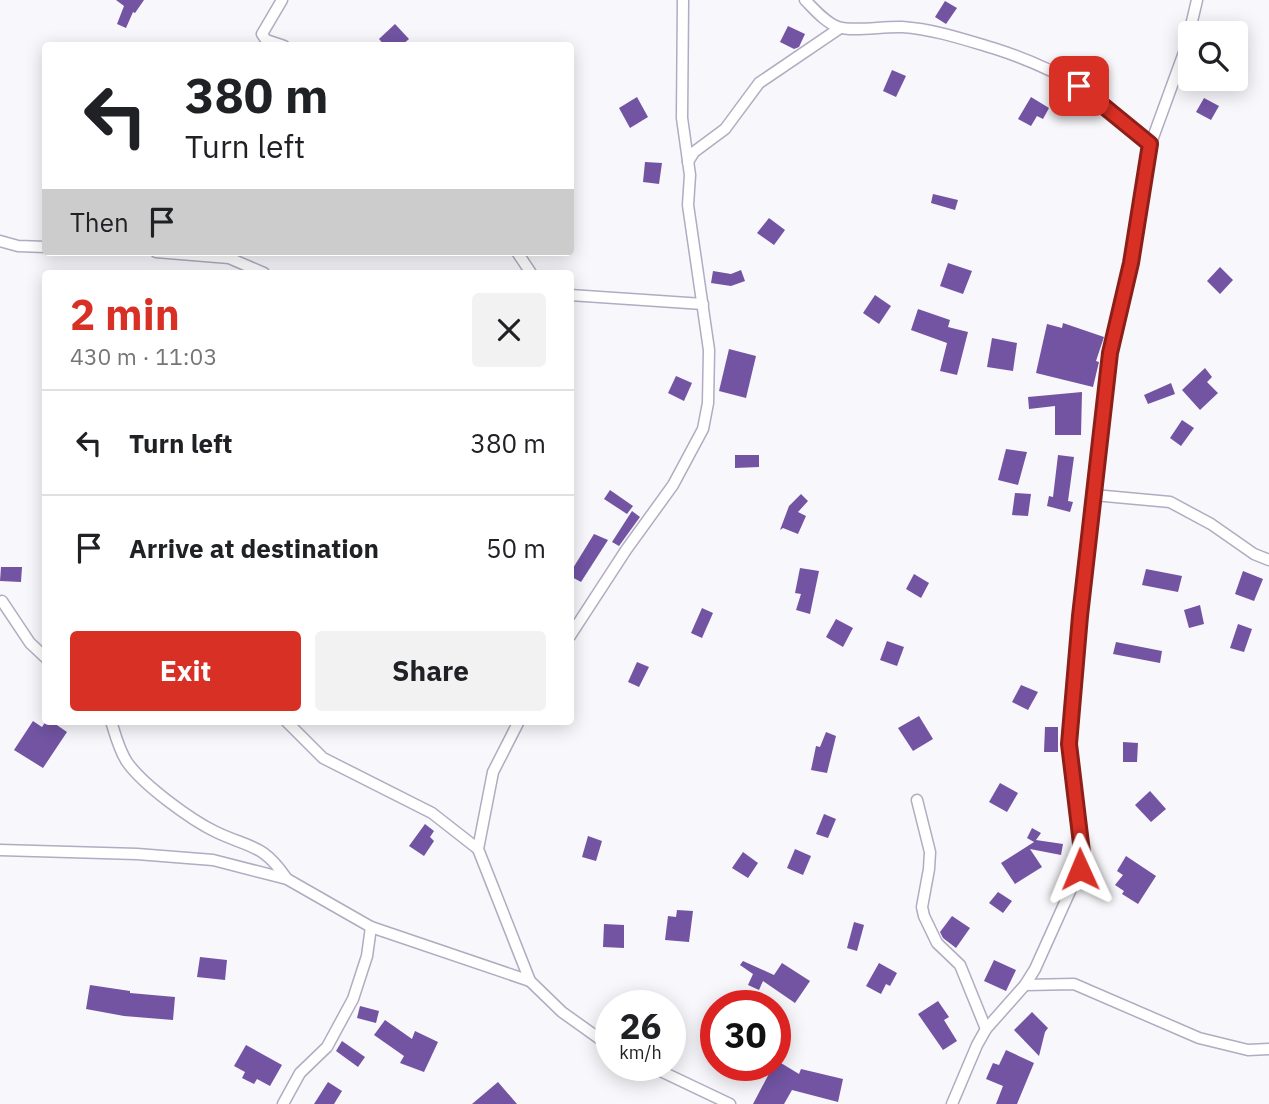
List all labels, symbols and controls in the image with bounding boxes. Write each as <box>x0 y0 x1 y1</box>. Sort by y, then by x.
map controls <box>1178 21 1248 91</box>
button: search <box>1178 21 1248 91</box>
pin <box>1049 56 1109 116</box>
text: 380 m <box>185 63 329 126</box>
icon: arrive <box>1060 67 1098 105</box>
icon: left <box>70 70 161 161</box>
text: Turn left <box>185 125 305 167</box>
icon: arrive <box>143 203 181 241</box>
text: Then <box>70 205 129 239</box>
text: 2 min <box>70 287 180 342</box>
button: close <box>472 293 546 367</box>
text: 430 m · 11:03 <box>70 341 217 371</box>
icon: left <box>70 424 108 462</box>
text: Turn left <box>129 426 232 460</box>
text: 380 m <box>470 426 546 460</box>
icon: arrive <box>70 529 108 567</box>
text: Arrive at destination <box>129 531 379 565</box>
text: 50 m <box>486 531 546 565</box>
button: Exit <box>70 631 301 711</box>
button: Share <box>315 631 546 711</box>
position arrow <box>1043 832 1117 906</box>
speed limit sign: 30 <box>700 990 791 1081</box>
text: 26 <box>619 1003 662 1049</box>
text: km/h <box>619 1041 662 1064</box>

